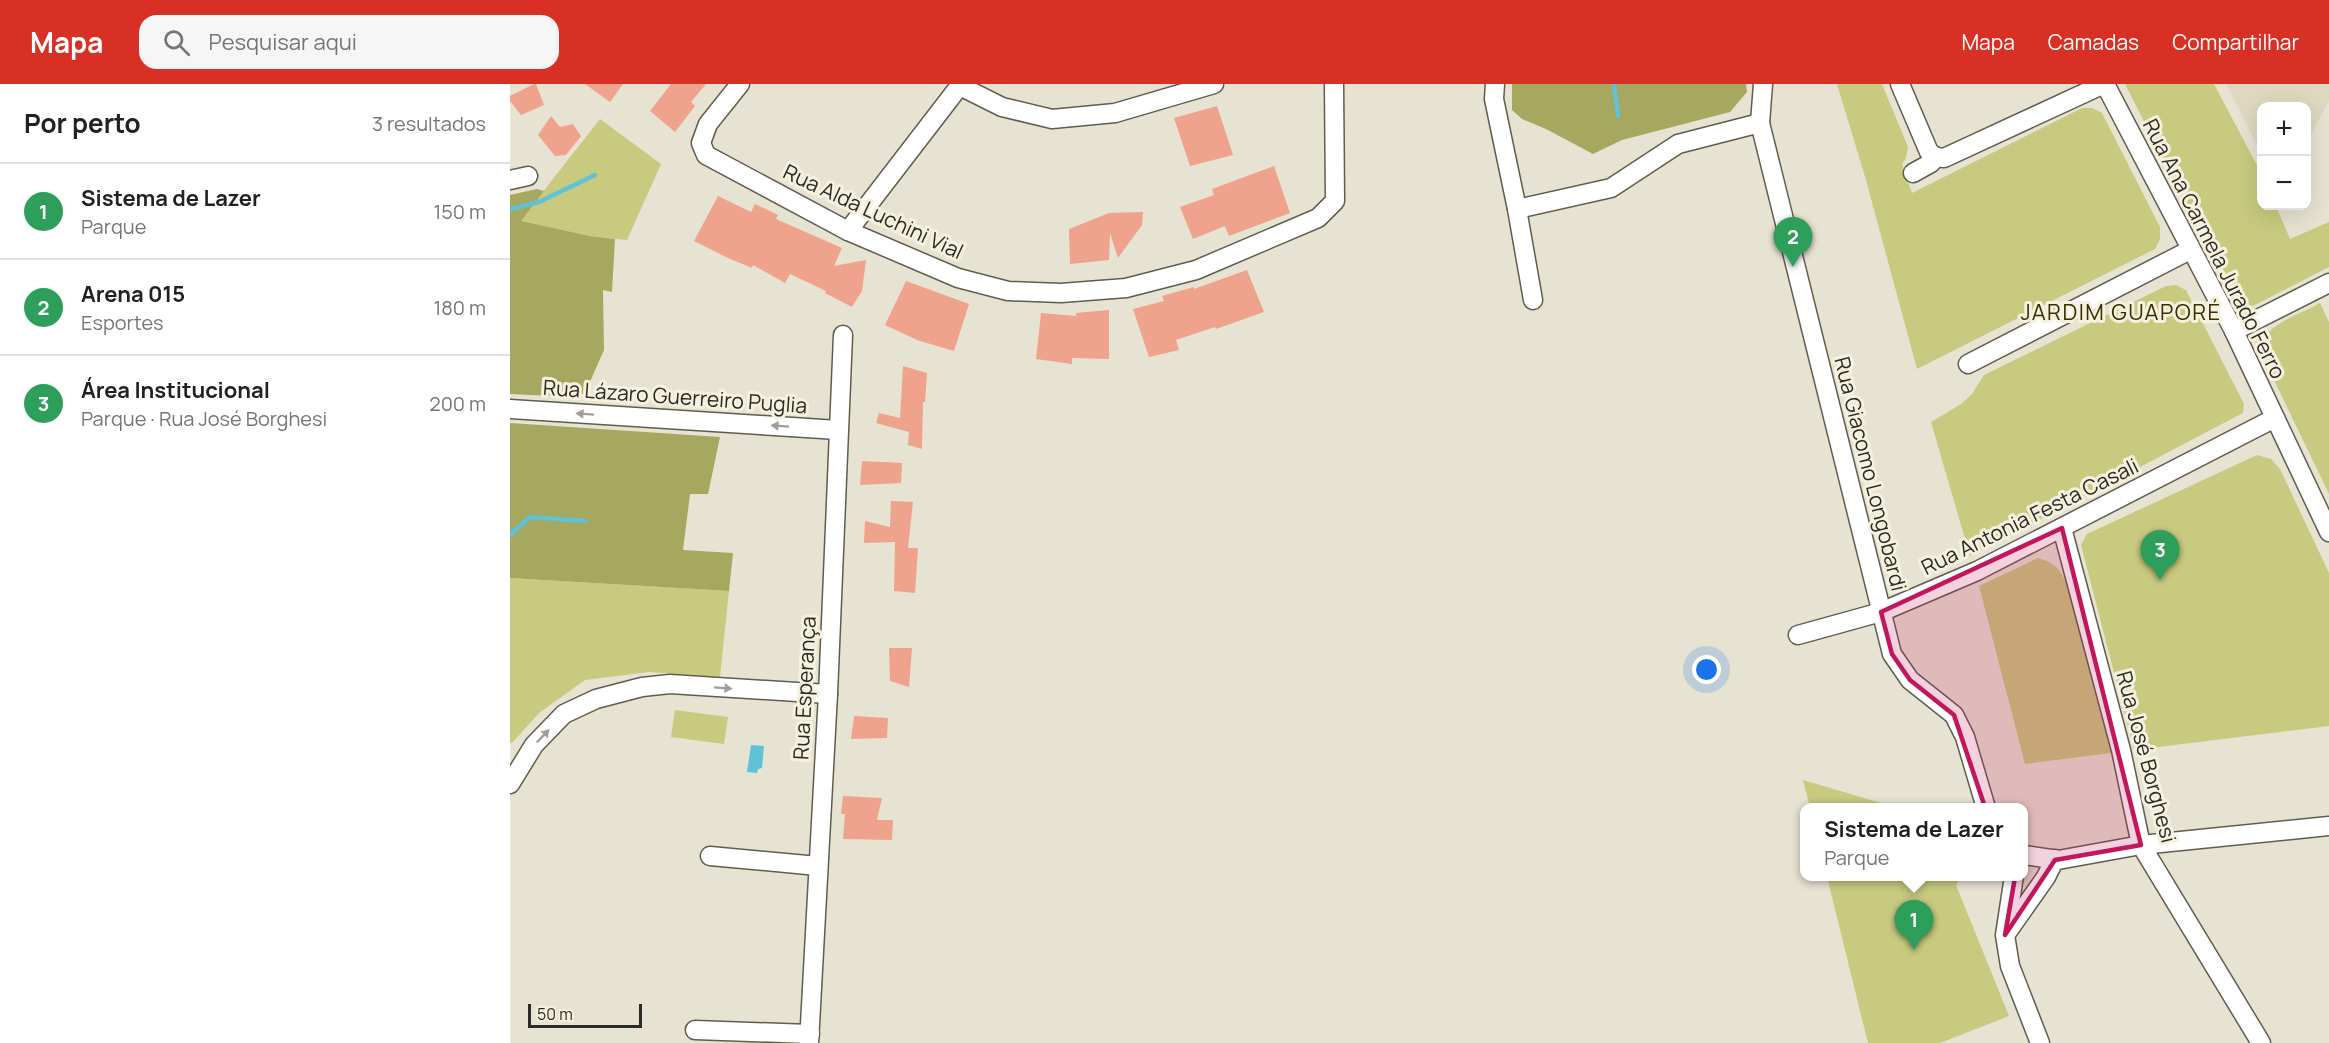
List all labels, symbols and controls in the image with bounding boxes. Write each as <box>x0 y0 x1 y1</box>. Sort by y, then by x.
search box <box>139 15 559 69</box>
text: Mapa <box>30 23 103 61</box>
icon: search <box>160 26 193 59</box>
text: Pesquisar aqui <box>208 27 357 57</box>
text: Mapa <box>1961 28 2015 56</box>
text: Camadas <box>2048 28 2139 56</box>
text: Compartilhar <box>2172 28 2299 56</box>
map controls <box>2257 102 2311 210</box>
button: + <box>2257 102 2311 156</box>
text: Por perto <box>24 105 141 141</box>
text: 3 resultados <box>372 110 486 137</box>
street label: Rua Ana Carmela Jurado Ferro <box>2137 114 2293 383</box>
button: − <box>2257 156 2311 210</box>
street label: Rua Alda Luchini Vial <box>779 157 968 265</box>
text: Sistema de Lazer <box>81 183 261 213</box>
text: 1 <box>39 198 48 225</box>
text: 150 m <box>433 198 486 225</box>
text: Parque <box>81 213 146 240</box>
pin: 2 <box>1774 218 1812 267</box>
text: Arena 015 <box>81 279 185 309</box>
text: 2 <box>38 294 49 321</box>
text: 180 m <box>433 294 486 321</box>
district label: JARDIM GUAPORÉ <box>2020 297 2222 327</box>
text: Esportes <box>81 309 164 336</box>
street label: Rua Giacomo Longobardi <box>1828 354 1914 594</box>
street label: Rua Lázaro Guerreiro Puglia <box>542 373 808 419</box>
text: Área Institucional <box>81 375 270 405</box>
text: 3 <box>38 390 49 417</box>
text: 200 m <box>429 390 486 417</box>
text: Parque · Rua José Borghesi <box>81 405 327 432</box>
one-way arrow <box>575 409 594 418</box>
one-way arrow <box>770 421 789 431</box>
street label: Rua Antonia Festa Casali <box>1916 451 2143 581</box>
pin: 3 <box>2140 530 2180 580</box>
street label: Rua Esperança <box>786 615 822 760</box>
your location <box>1692 655 1721 684</box>
street label: Rua José Borghesi <box>2111 668 2183 846</box>
one-way arrow <box>714 683 733 693</box>
one-way arrow <box>535 729 549 743</box>
popup <box>1800 803 2028 881</box>
text: Sistema de Lazer <box>1824 814 2004 844</box>
text: Parque <box>1824 844 1889 871</box>
pin: 1 <box>1894 900 1934 950</box>
scale bar <box>528 1001 642 1028</box>
text: 50 m <box>537 1003 573 1025</box>

